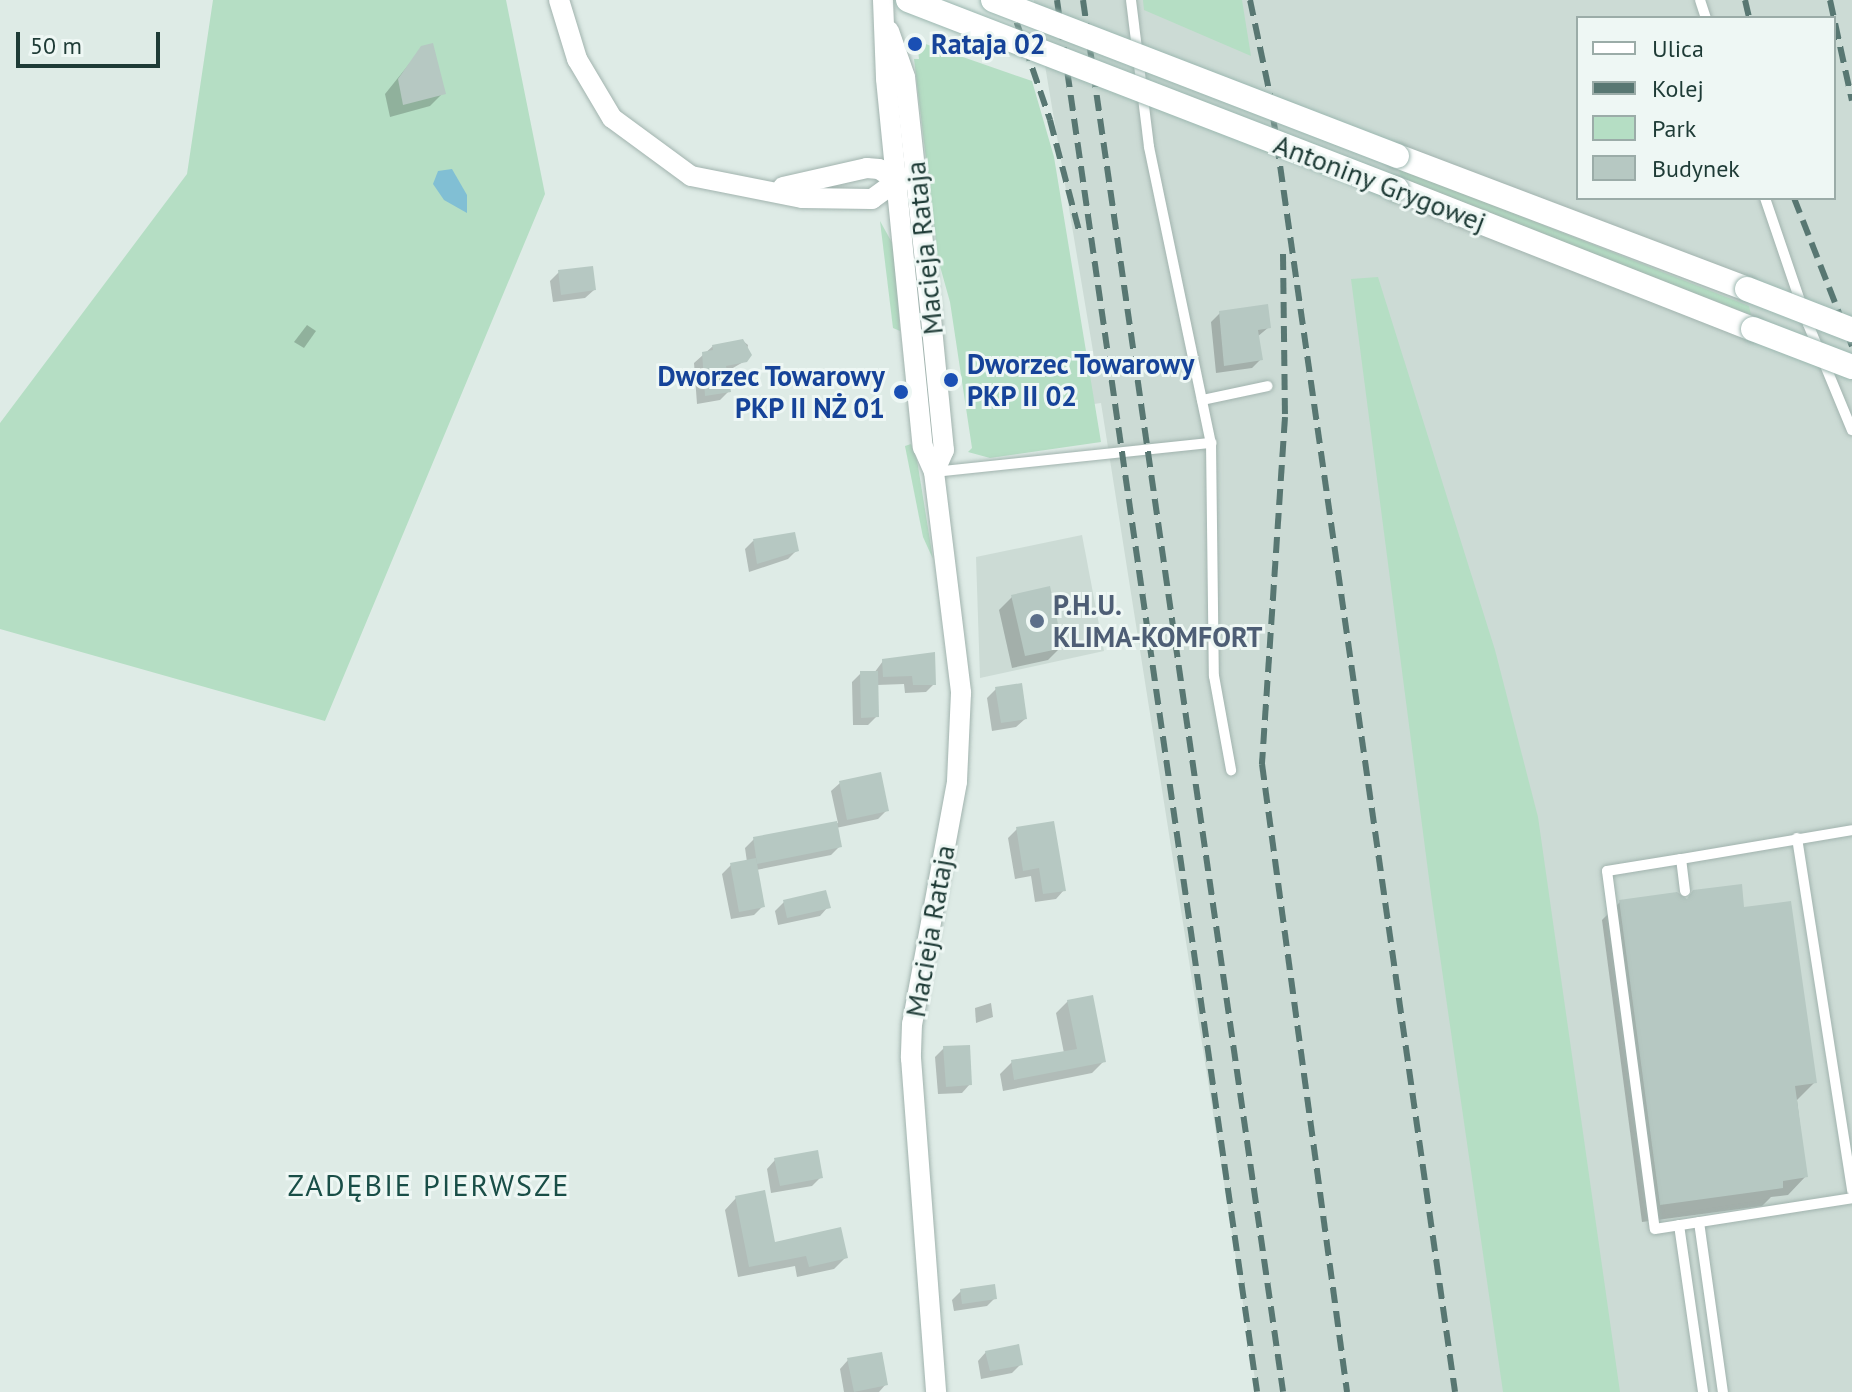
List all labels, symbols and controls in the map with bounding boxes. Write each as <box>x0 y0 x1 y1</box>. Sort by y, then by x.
scale bar <box>20 16 164 66</box>
legend <box>1576 16 1836 200</box>
place label: Rataja 02 <box>931 27 1046 61</box>
text: 50 m <box>30 30 82 61</box>
text: Ulica <box>1652 33 1704 64</box>
marker: Rataja 02 <box>906 35 924 53</box>
text: Kolej <box>1652 73 1704 104</box>
text: Park <box>1652 113 1696 144</box>
street label: Antoniny Grygowej <box>1269 127 1491 239</box>
text: Budynek <box>1652 153 1740 184</box>
street label: Macieja Rataja <box>898 160 950 336</box>
place label: Dworzec Towarowy PKP II 02 <box>967 347 1196 413</box>
place label: Dworzec Towarowy PKP II NŻ 01 <box>656 359 885 425</box>
marker: Dworzec Towarowy PKP II 02 <box>942 371 960 389</box>
marker: Dworzec Towarowy PKP II NŻ 01 <box>892 383 910 401</box>
place label: P.H.U. KLIMA-KOMFORT <box>1053 588 1262 654</box>
marker: P.H.U. KLIMA-KOMFORT <box>1028 612 1046 630</box>
street label: Macieja Rataja <box>898 842 962 1020</box>
district label: ZADĘBIE PIERWSZE <box>288 1167 570 1203</box>

